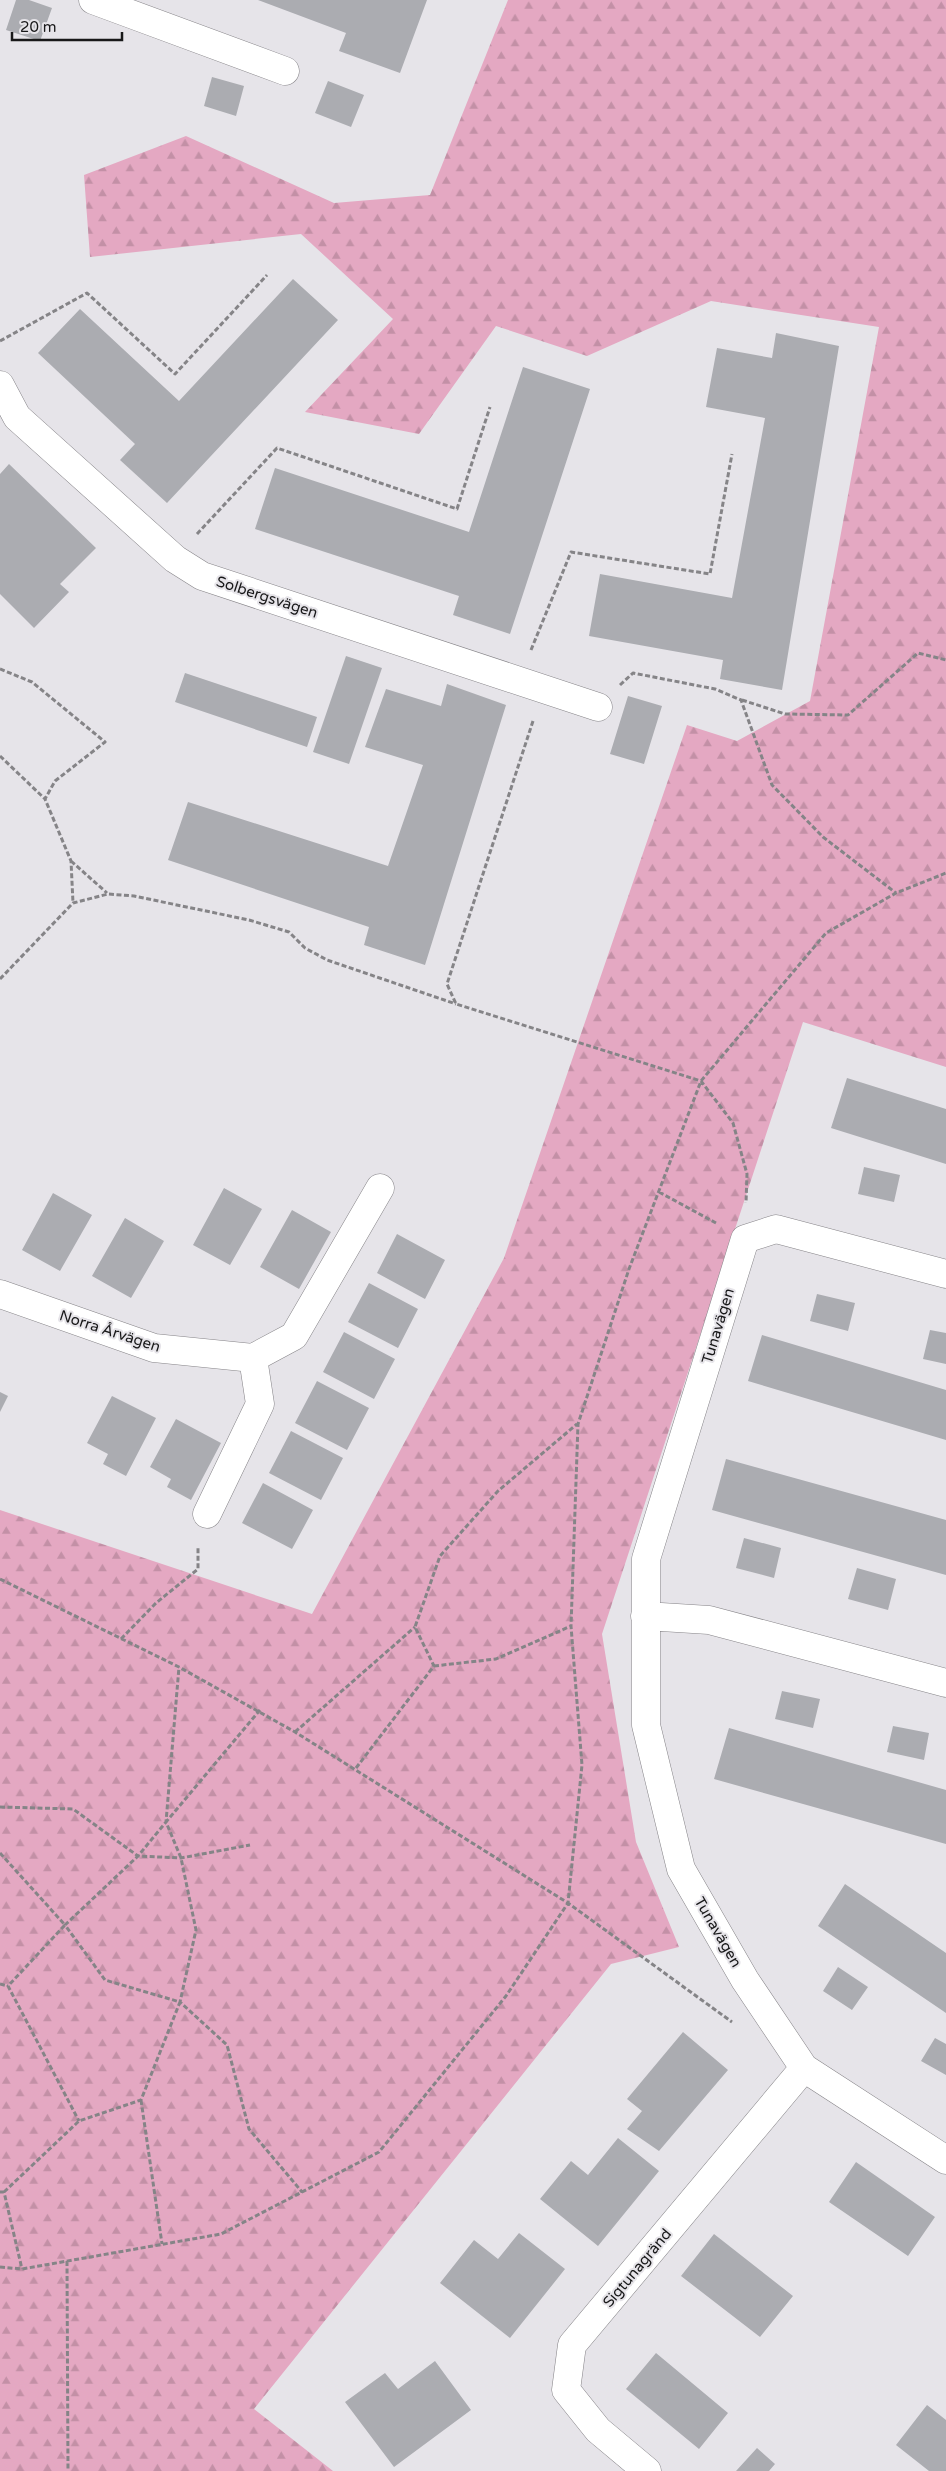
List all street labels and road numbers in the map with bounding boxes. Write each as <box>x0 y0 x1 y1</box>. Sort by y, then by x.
street label: Solbergsvägen <box>214 572 320 622</box>
street label: Tunavägen <box>698 1286 738 1366</box>
street label: Norra Årvägen <box>57 1306 163 1356</box>
street label: Tunavägen <box>691 1894 745 1970</box>
street label: Sigtunagränd <box>599 2225 675 2311</box>

